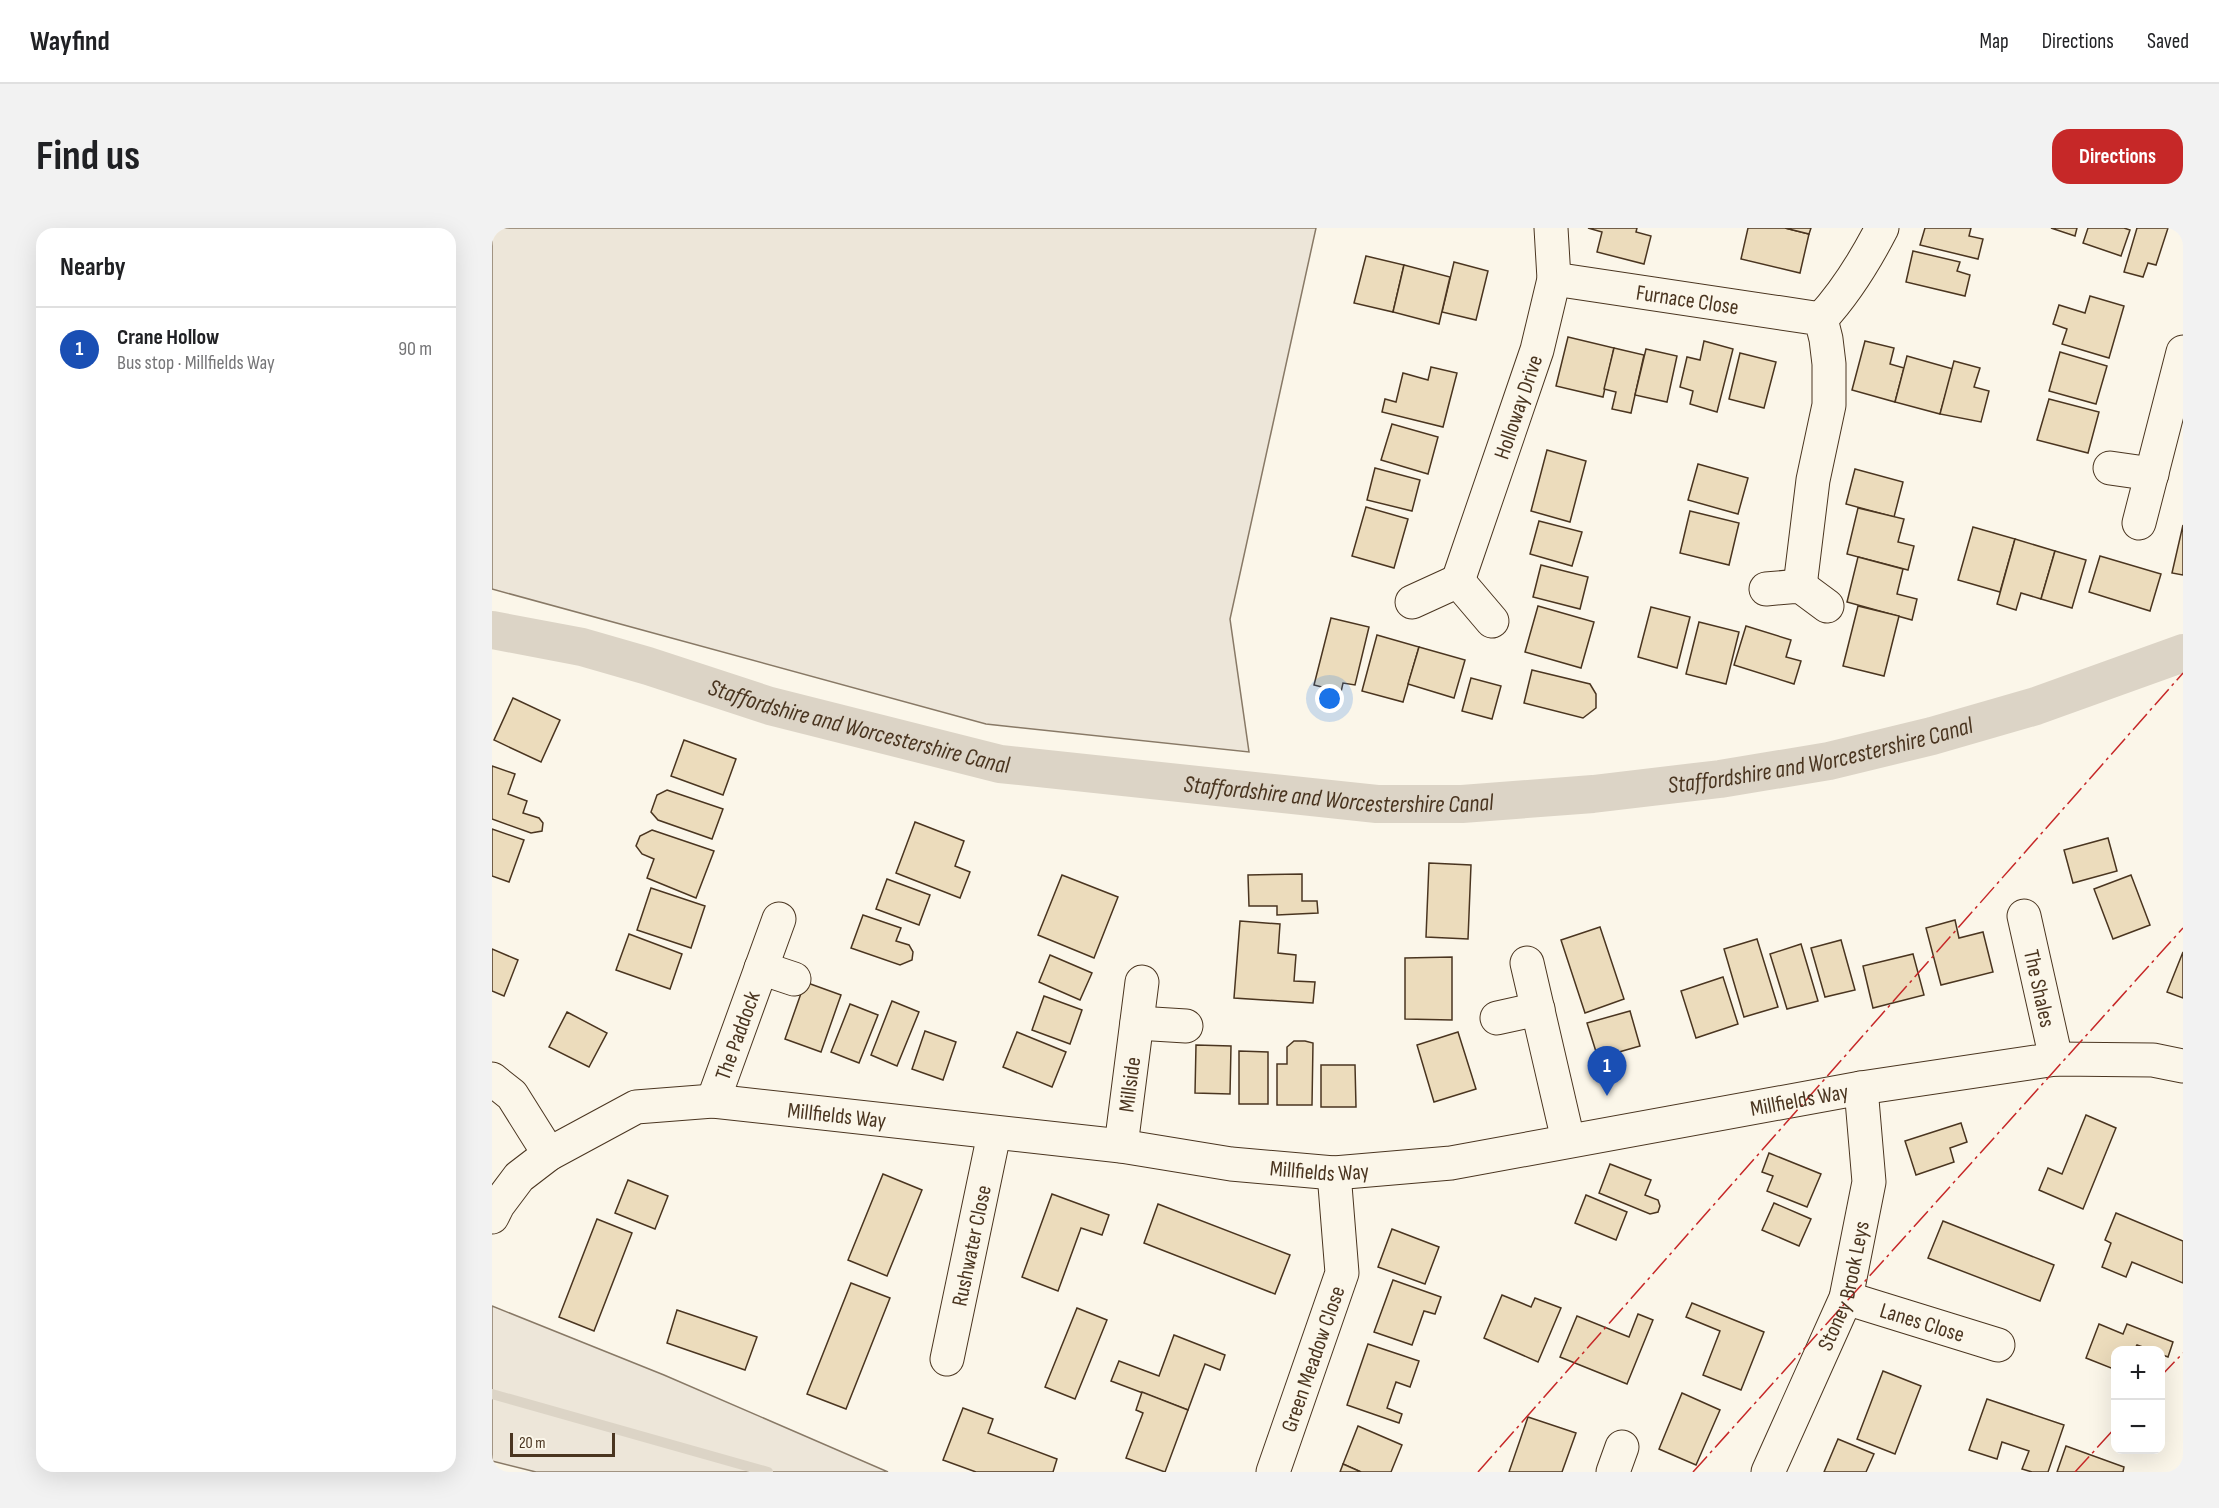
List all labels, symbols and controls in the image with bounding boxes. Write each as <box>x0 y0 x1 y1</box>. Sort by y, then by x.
text: Wayfind <box>30 25 110 58</box>
text: Map <box>1979 29 2009 54</box>
text: Directions <box>2042 29 2114 54</box>
text: Saved <box>2147 29 2189 54</box>
button: Directions <box>2052 129 2183 184</box>
text: Find us <box>36 131 140 182</box>
text: Nearby <box>60 252 126 283</box>
street label: Furnace Close <box>1634 279 1740 322</box>
text: Crane Hollow <box>117 324 219 351</box>
text: 1 <box>76 337 83 361</box>
text: 90 m <box>398 337 432 361</box>
text: Bus stop · Millfields Way <box>117 351 275 375</box>
street label: Holloway Drive <box>1489 352 1549 463</box>
water label: Staffordshire and Worcestershire Canal <box>705 673 1011 780</box>
your location <box>1315 684 1344 713</box>
water label: Staffordshire and Worcestershire Canal <box>1666 711 1977 800</box>
water label: Staffordshire and Worcestershire Canal <box>1182 770 1495 819</box>
street label: The Shales <box>2017 947 2060 1030</box>
street label: The Paddock <box>710 987 767 1084</box>
pin: 1 <box>1588 1046 1626 1096</box>
street label: Millside <box>1113 1055 1147 1114</box>
street label: Millfields Way <box>1748 1079 1851 1123</box>
street label: Millfields Way <box>786 1097 888 1135</box>
street label: Millfields Way <box>1269 1155 1371 1188</box>
street label: Rushwater Close <box>946 1183 998 1309</box>
street label: Stoney Brook Leys <box>1812 1219 1876 1355</box>
street label: Green Meadow Close <box>1276 1283 1352 1436</box>
street label: Lanes Close <box>1876 1297 1968 1349</box>
map controls <box>2111 1346 2165 1454</box>
button: + <box>2111 1346 2165 1400</box>
button: − <box>2111 1400 2165 1454</box>
scale bar <box>510 1430 615 1458</box>
text: 20 m <box>519 1434 546 1453</box>

